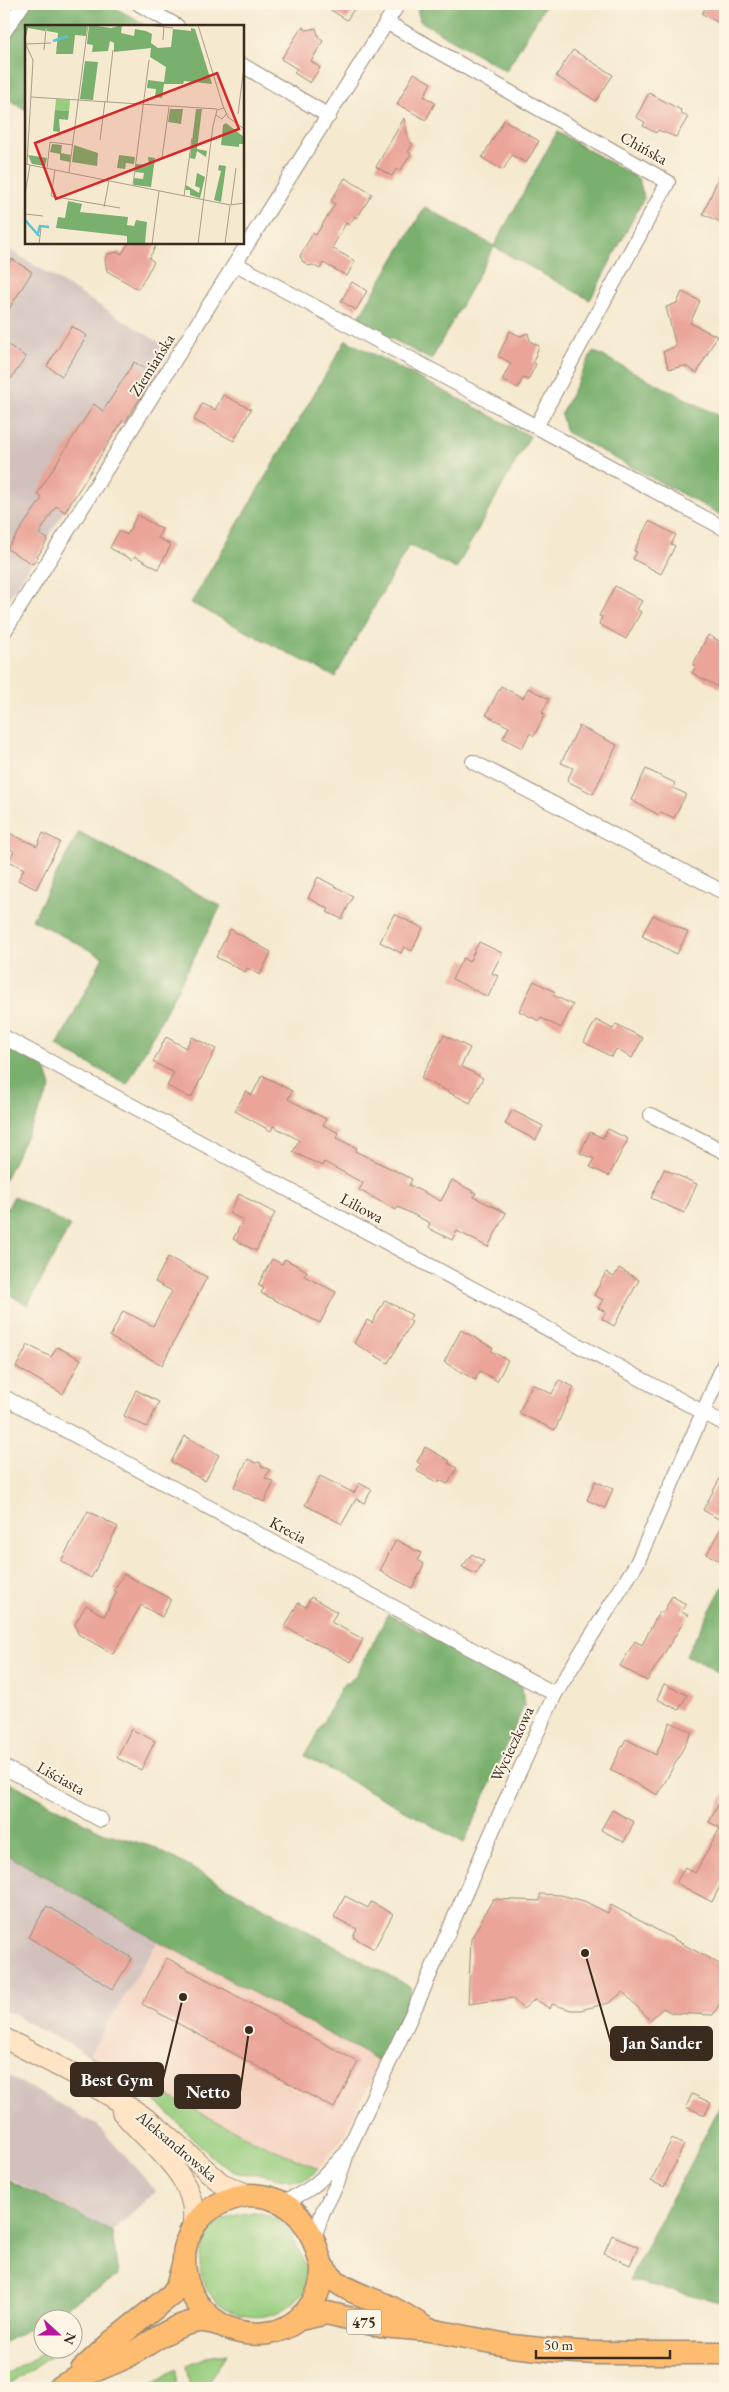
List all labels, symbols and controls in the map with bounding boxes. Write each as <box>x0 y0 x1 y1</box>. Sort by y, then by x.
inset map <box>25 25 244 244</box>
street label: Chińska <box>617 126 672 170</box>
street label: Ziemiańska <box>125 329 180 400</box>
street label: Liliowa <box>337 1188 388 1228</box>
street label: Krecia <box>266 1512 311 1549</box>
street label: Wycieczkowa <box>485 1702 539 1785</box>
street label: Liściasta <box>33 1756 89 1800</box>
callout: Jan Sander <box>611 2027 712 2060</box>
text: Jan Sander <box>620 2031 703 2054</box>
callout: Best Gym <box>71 2063 163 2096</box>
text: Best Gym <box>81 2068 154 2091</box>
callout: Netto <box>175 2075 240 2108</box>
text: Netto <box>186 2080 230 2103</box>
street label: Aleksandrowska <box>131 2105 222 2187</box>
north arrow <box>32 2310 82 2360</box>
road number: 475 <box>346 2310 382 2334</box>
scale bar <box>536 2327 670 2359</box>
text: N <box>59 2330 81 2348</box>
text: 50 m <box>544 2335 573 2354</box>

